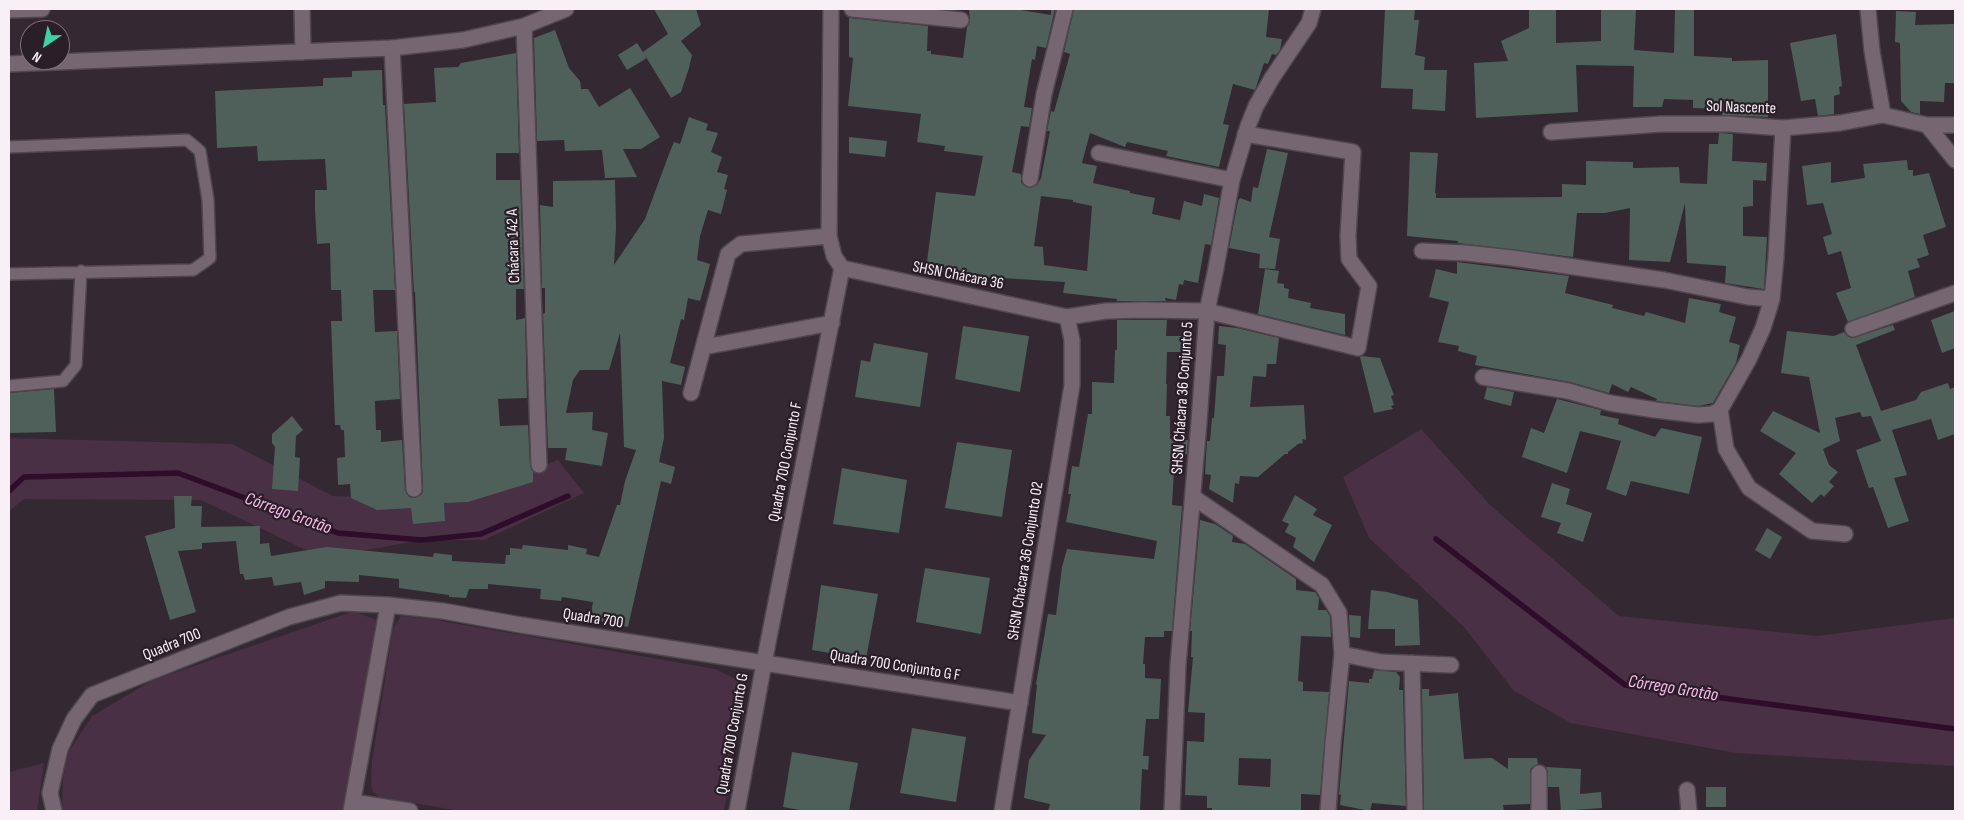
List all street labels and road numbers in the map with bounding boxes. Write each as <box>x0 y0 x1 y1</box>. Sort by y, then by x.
street label: Sol Nascente <box>1706 97 1776 119</box>
street label: Chácara 142 A <box>503 208 525 284</box>
street label: SHSN Chácara 36 <box>911 258 1005 294</box>
street label: SHSN Chácara 36 Conjunto 5 <box>1168 321 1198 475</box>
street label: Quadra 700 Conjunto F <box>765 401 807 523</box>
street label: SHSN Chácara 36 Conjunto 02 <box>1004 480 1048 642</box>
street label: Quadra 700 <box>561 605 625 633</box>
street label: Quadra 700 <box>140 625 204 665</box>
street label: Quadra 700 Conjunto G F <box>828 646 962 686</box>
street label: Quadra 700 Conjunto G <box>713 672 753 796</box>

